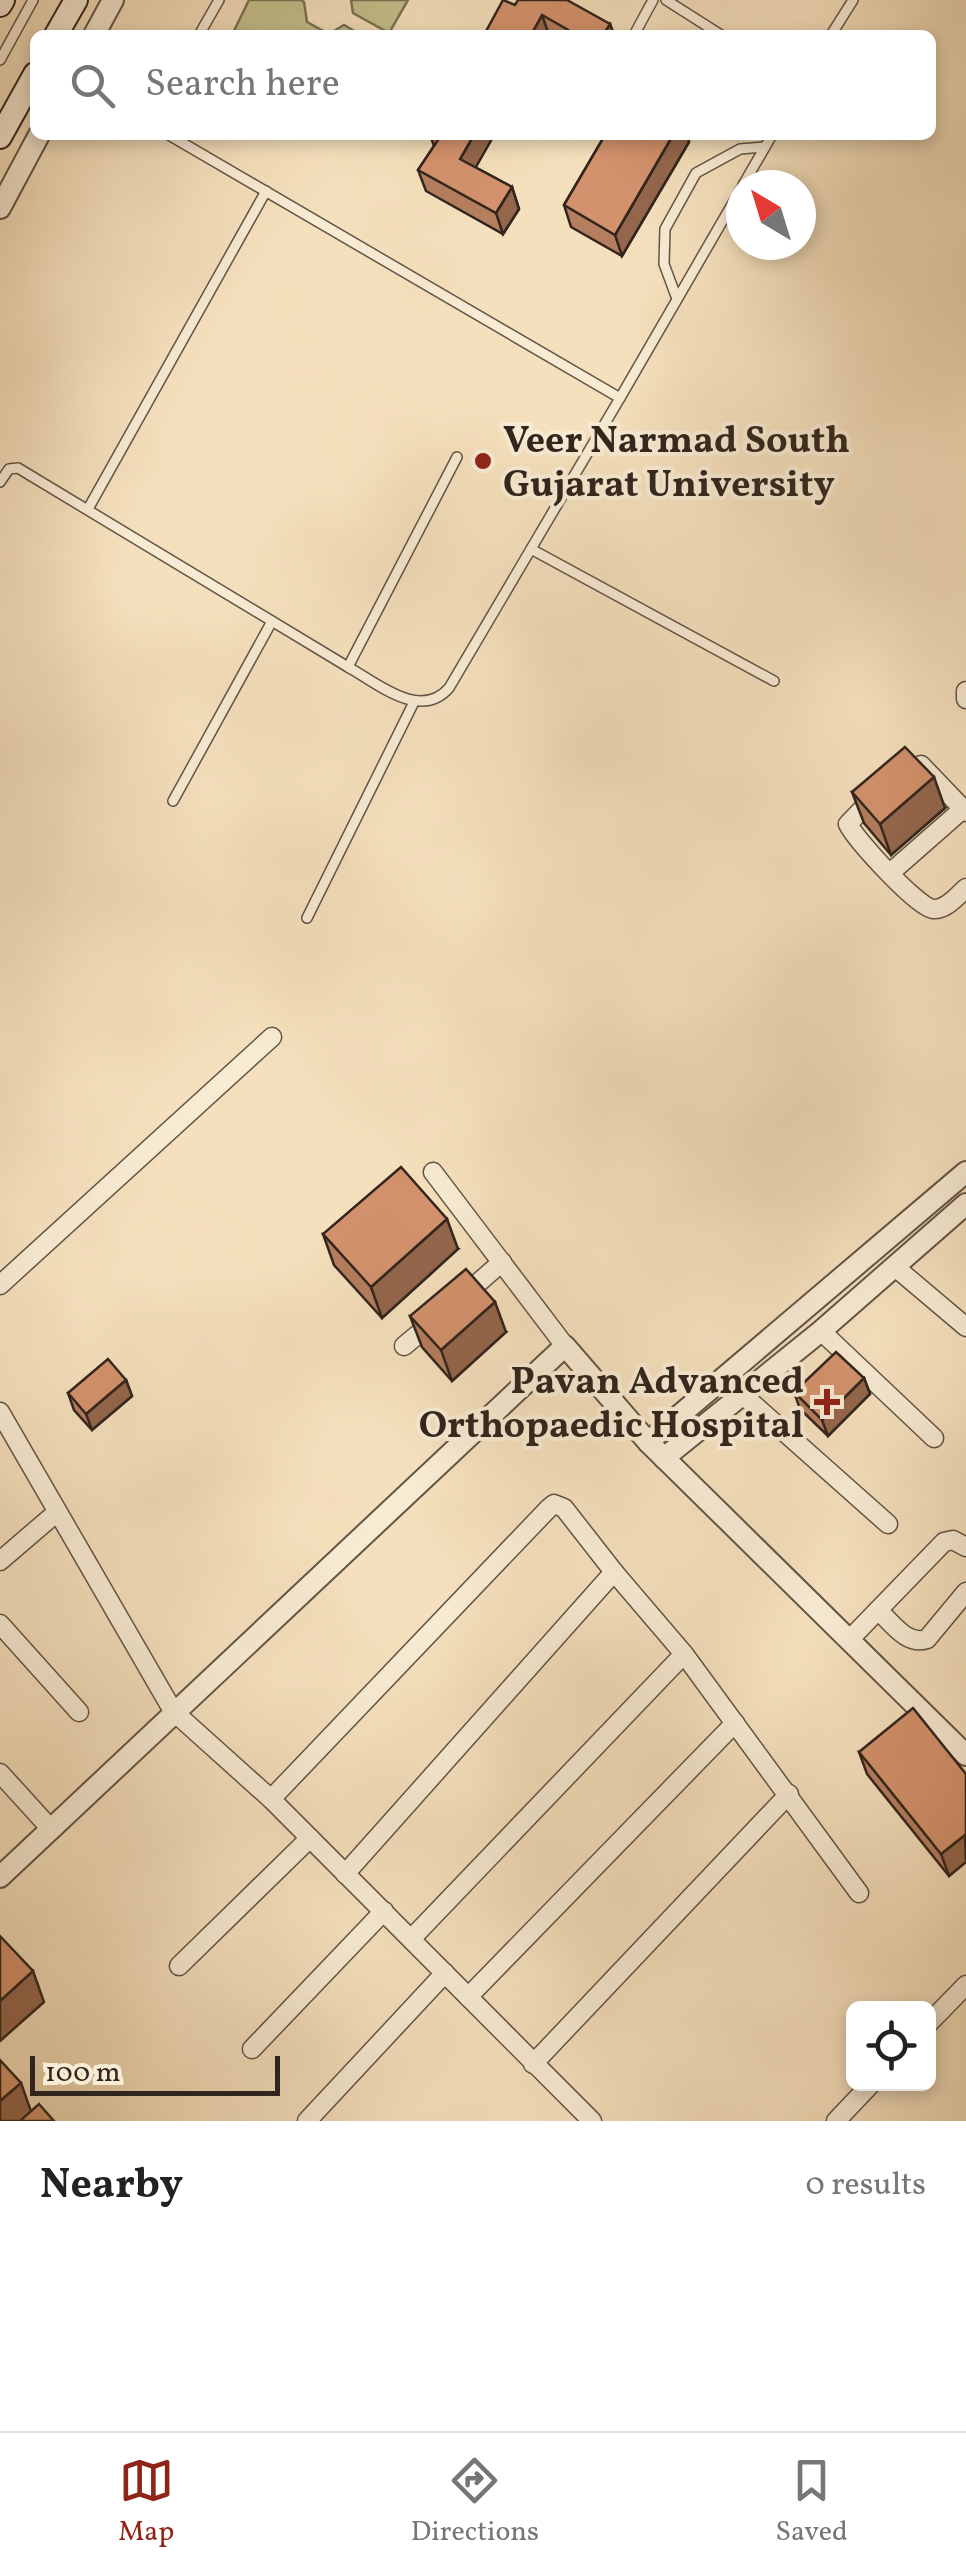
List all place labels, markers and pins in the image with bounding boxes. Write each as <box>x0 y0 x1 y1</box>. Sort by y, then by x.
place label: Veer Narmad South Gujarat University <box>503 416 850 513</box>
marker: Veer Narmad South Gujarat University <box>472 450 494 472</box>
place label: Pavan Advanced Orthopaedic Hospital <box>419 1357 804 1454</box>
marker: Pavan Advanced Orthopaedic Hospital <box>814 1389 840 1415</box>

